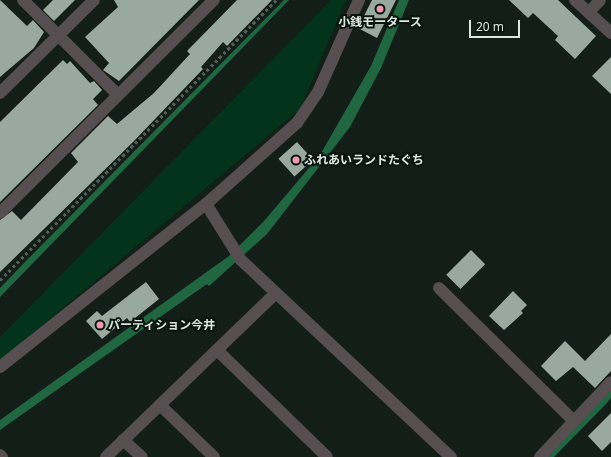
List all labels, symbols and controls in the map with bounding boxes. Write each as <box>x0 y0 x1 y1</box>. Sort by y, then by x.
marker: 小銭モータース <box>375 4 385 14</box>
scale bar <box>471 12 522 38</box>
place label: 小銭モータース <box>338 15 422 29</box>
text: 20 m <box>476 18 504 35</box>
place label: ふれあいランドたぐち <box>304 153 424 167</box>
marker: ふれあいランドたぐち <box>291 155 301 165</box>
place label: パーティション今井 <box>108 318 216 332</box>
marker: パーティション今井 <box>95 320 105 330</box>

